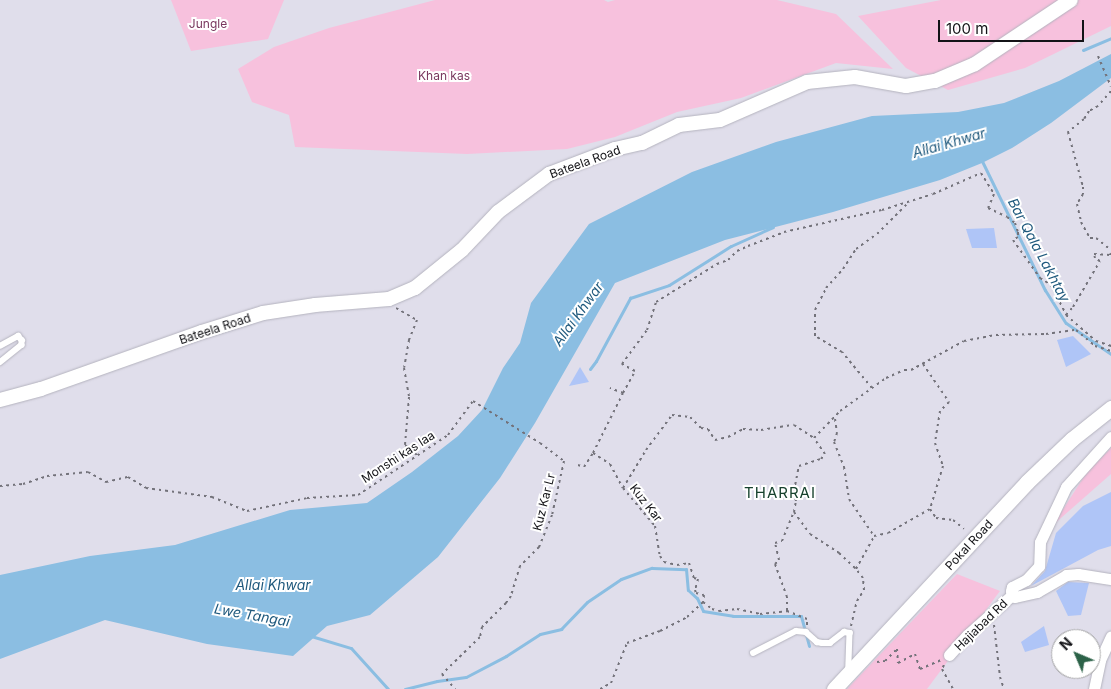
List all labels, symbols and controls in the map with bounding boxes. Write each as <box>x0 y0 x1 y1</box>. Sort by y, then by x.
scale bar <box>941 10 1087 42</box>
park label: Jungle <box>189 17 227 31</box>
text: 100 m <box>946 19 988 38</box>
park label: Khan kas <box>418 69 470 83</box>
water label: Allai Khwar <box>911 125 987 161</box>
street label: Bateela Road <box>548 143 622 181</box>
water label: Bar Qala Lakhtay <box>1005 195 1073 305</box>
water label: Allai Khwar <box>549 279 607 349</box>
street label: Bateela Road <box>177 311 253 347</box>
street label: Monshi kas laa <box>359 428 437 486</box>
street label: Kuz Kar Lr <box>530 472 558 532</box>
street label: Kuz Kar <box>627 481 665 525</box>
district label: THARRAI <box>743 484 817 502</box>
street label: Pokal Road <box>942 517 996 573</box>
water label: Allai Khwar <box>235 577 311 593</box>
street label: Hajiabad Rd <box>952 596 1010 654</box>
water label: Lwe Tangai <box>213 600 291 630</box>
north arrow <box>1051 629 1101 679</box>
text: N <box>1056 634 1076 654</box>

